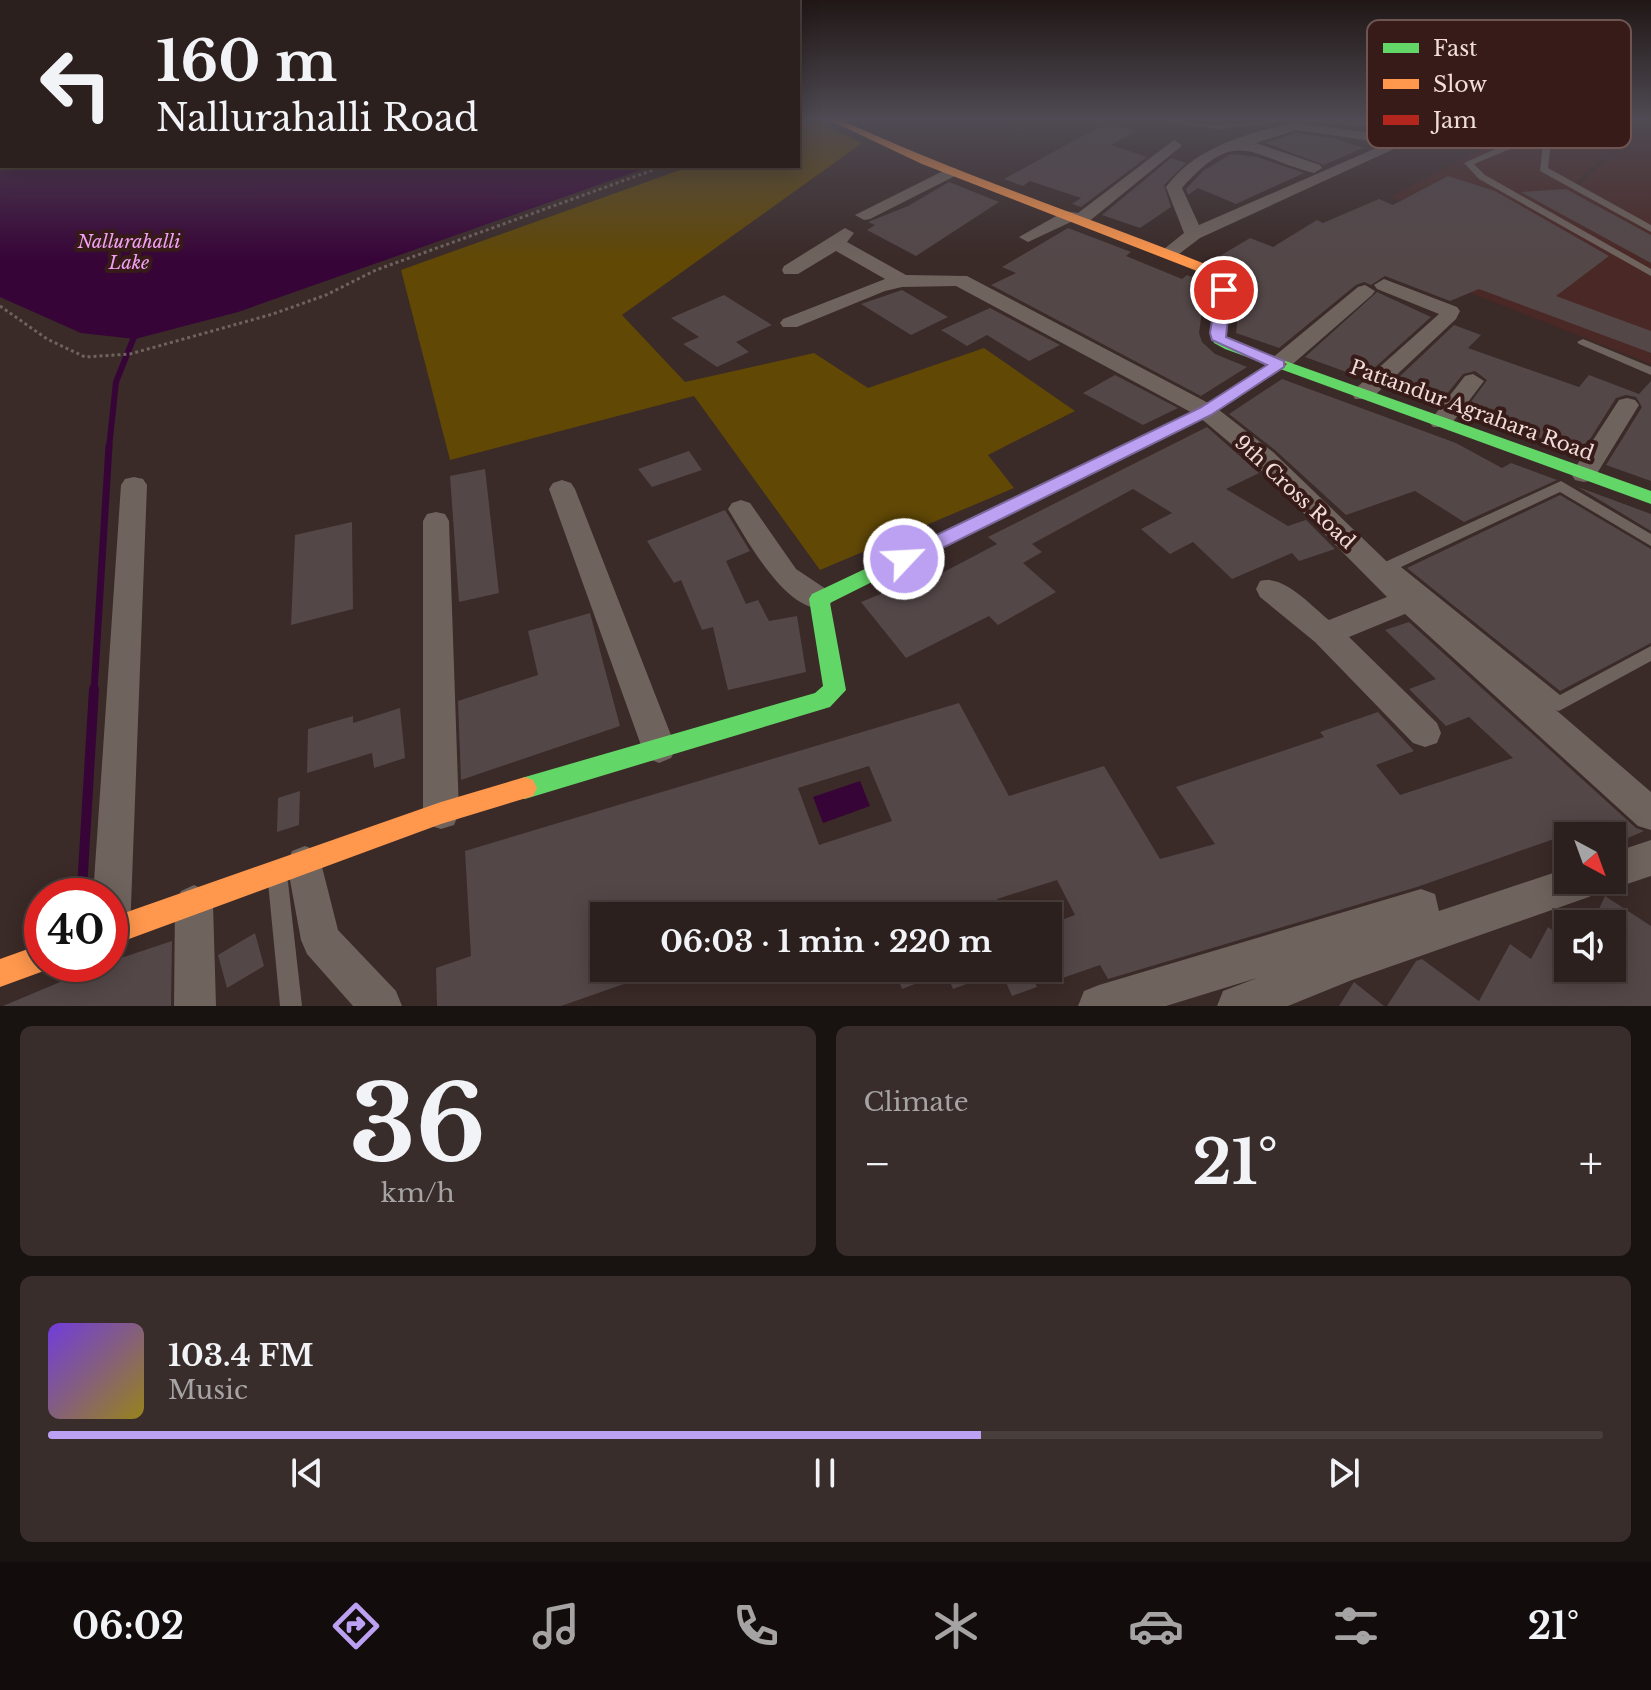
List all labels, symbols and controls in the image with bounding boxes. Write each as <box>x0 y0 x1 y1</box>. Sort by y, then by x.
legend <box>1367 20 1631 148</box>
text: 160 m <box>156 27 337 96</box>
icon: left <box>24 32 128 136</box>
text: Fast <box>1433 35 1478 62</box>
text: Slow <box>1433 71 1487 98</box>
text: Nallurahalli Road <box>156 96 478 141</box>
text: Jam <box>1430 107 1477 134</box>
water label: Nallurahalli Lake <box>77 231 181 274</box>
pin <box>1190 256 1258 324</box>
icon: arrive <box>1202 268 1246 312</box>
street label: Pattandur Agrahara Road <box>1347 355 1597 465</box>
street label: 9th Cross Road <box>1230 430 1360 554</box>
position arrow <box>862 517 946 601</box>
north arrow <box>1554 822 1626 894</box>
map controls <box>1554 822 1626 982</box>
speed limit sign: 40 <box>24 878 128 982</box>
button: sound <box>1554 910 1626 982</box>
text: 06:03 · 1 min · 220 m <box>660 923 992 960</box>
text: 36 <box>350 1060 486 1189</box>
text: Climate <box>864 1086 969 1118</box>
text: 21° <box>1192 1126 1278 1200</box>
text: − <box>864 1136 891 1191</box>
text: + <box>1579 1136 1603 1191</box>
text: km/h <box>381 1177 455 1209</box>
text: 103.4 FM <box>168 1337 314 1374</box>
text: Music <box>168 1374 248 1406</box>
icon: previous <box>285 1451 329 1495</box>
icon: pause <box>803 1451 847 1495</box>
icon: next <box>1322 1451 1366 1495</box>
icon: directions <box>328 1598 384 1654</box>
icon: music <box>528 1598 584 1654</box>
icon: phone <box>728 1598 784 1654</box>
icon: climate <box>928 1598 984 1654</box>
icon: car <box>1128 1598 1184 1654</box>
icon: filters <box>1328 1598 1384 1654</box>
text: 06:02 <box>72 1604 184 1649</box>
text: 21° <box>1528 1604 1579 1649</box>

